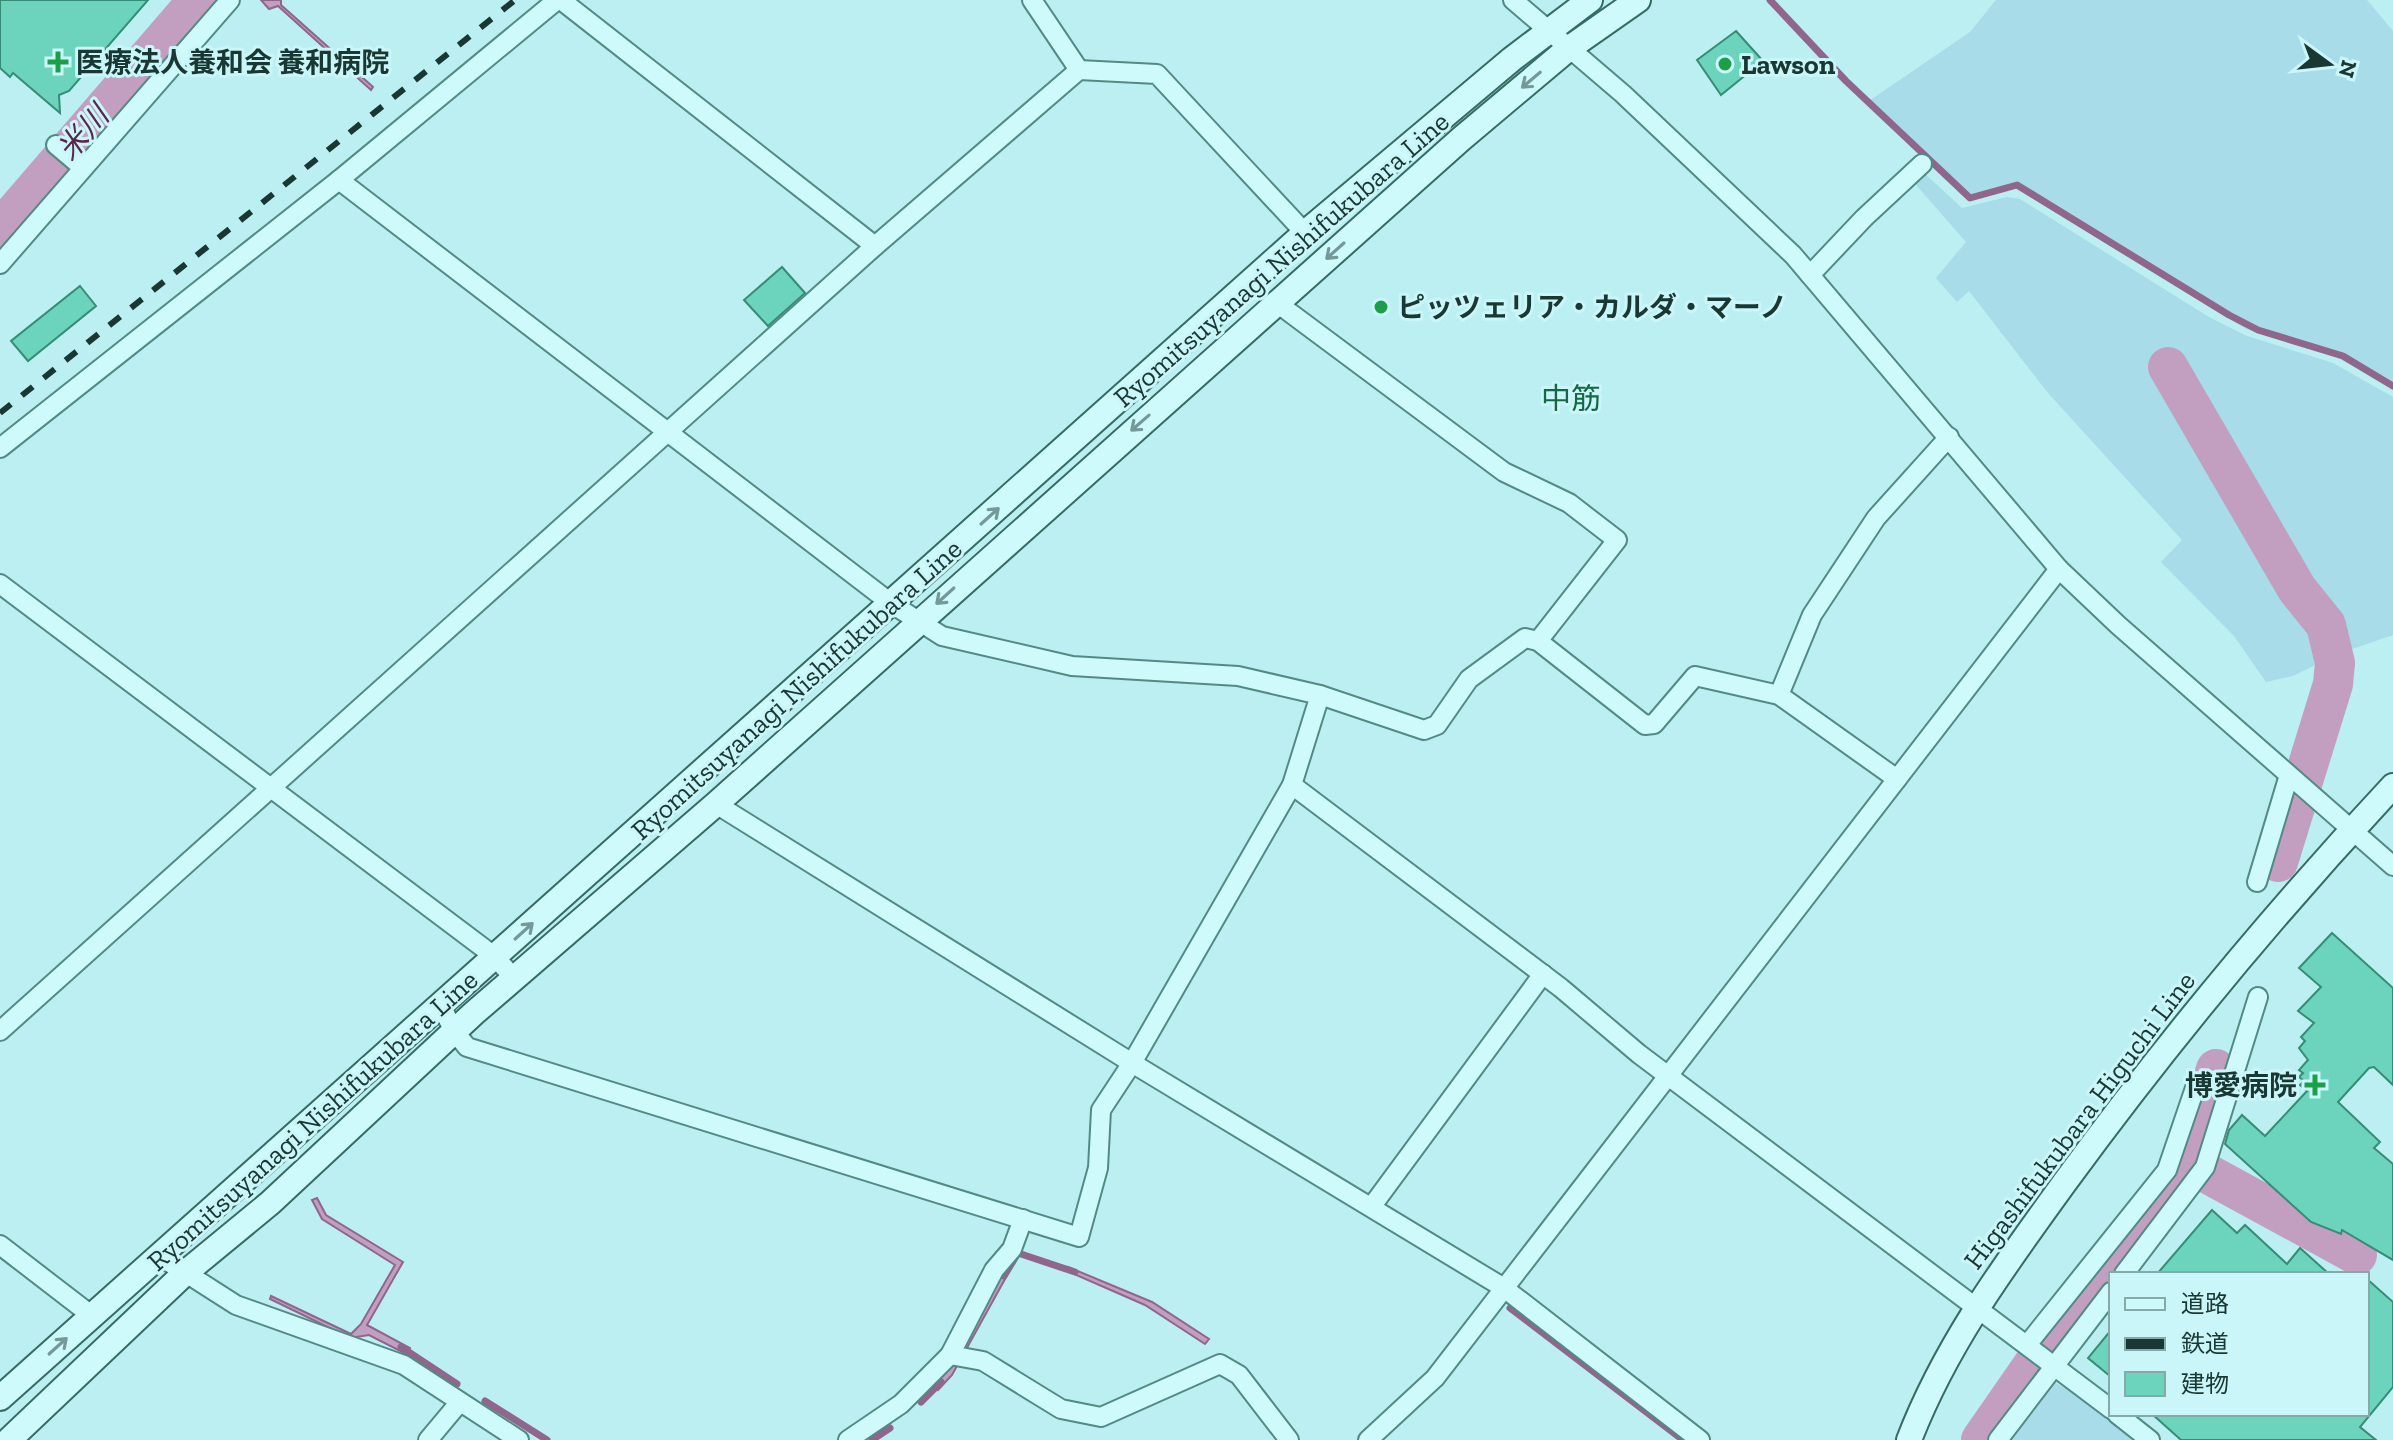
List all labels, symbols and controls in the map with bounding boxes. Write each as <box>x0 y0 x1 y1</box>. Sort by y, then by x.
north arrow <box>2289 24 2369 104</box>
place label: 医療法人養和会 養和病院 <box>76 46 389 79</box>
place label: Lawson <box>1741 48 1836 81</box>
marker: 医療法人養和会 養和病院 <box>47 51 69 73</box>
marker: Lawson <box>1716 55 1734 73</box>
text: N <box>2333 57 2363 81</box>
one-way arrow <box>1521 71 1542 89</box>
water label: 米川 <box>50 96 118 167</box>
street label: Ryomitsuyanagi Nishifukubara Line <box>1107 105 1456 414</box>
one-way arrow <box>1326 242 1346 260</box>
place label: ピッツェリア・カルダ・マーノ <box>1397 291 1787 324</box>
marker: ピッツェリア・カルダ・マーノ <box>1372 298 1390 316</box>
district label: 中筋 <box>1541 381 1601 417</box>
one-way arrow <box>1130 414 1150 432</box>
one-way arrow <box>980 508 1000 526</box>
street label: Ryomitsuyanagi Nishifukubara Line <box>624 532 968 847</box>
one-way arrow <box>936 586 956 604</box>
one-way arrow <box>513 922 533 940</box>
street label: Ryomitsuyanagi Nishifukubara Line <box>140 963 484 1278</box>
street label: Higashifukubara Higuchi Line <box>1957 965 2202 1276</box>
place label: 博愛病院 <box>2185 1069 2297 1102</box>
marker: 博愛病院 <box>2304 1074 2326 1096</box>
legend <box>2109 1272 2369 1416</box>
text: 道路 <box>2181 1289 2229 1318</box>
text: 鉄道 <box>2181 1329 2229 1358</box>
one-way arrow <box>47 1337 67 1355</box>
text: 建物 <box>2181 1369 2229 1398</box>

